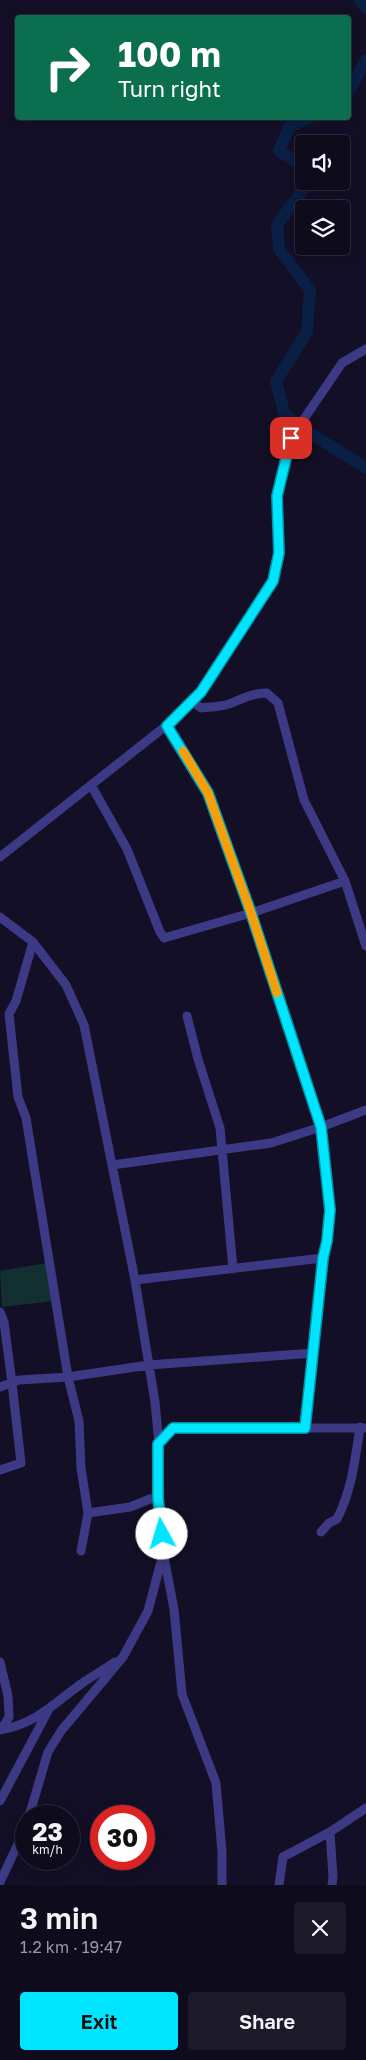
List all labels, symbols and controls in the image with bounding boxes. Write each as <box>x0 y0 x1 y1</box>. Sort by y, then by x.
text: 100 m <box>118 33 221 75</box>
icon: right <box>35 35 100 100</box>
text: Turn right <box>118 75 221 102</box>
map controls <box>295 135 350 255</box>
button: sound <box>295 135 350 190</box>
button: layers <box>295 200 350 255</box>
pin <box>270 417 312 459</box>
icon: arrive <box>277 424 305 452</box>
position arrow <box>135 1507 187 1559</box>
speed limit sign: 30 <box>90 1805 155 1870</box>
text: 23 <box>32 1816 63 1847</box>
text: km/h <box>32 1842 63 1857</box>
text: 3 min <box>20 1900 98 1936</box>
button: close <box>294 1902 346 1954</box>
text: 1.2 km · 19:47 <box>20 1937 122 1957</box>
button: Exit <box>20 1992 178 2050</box>
button: Share <box>188 1992 346 2050</box>

